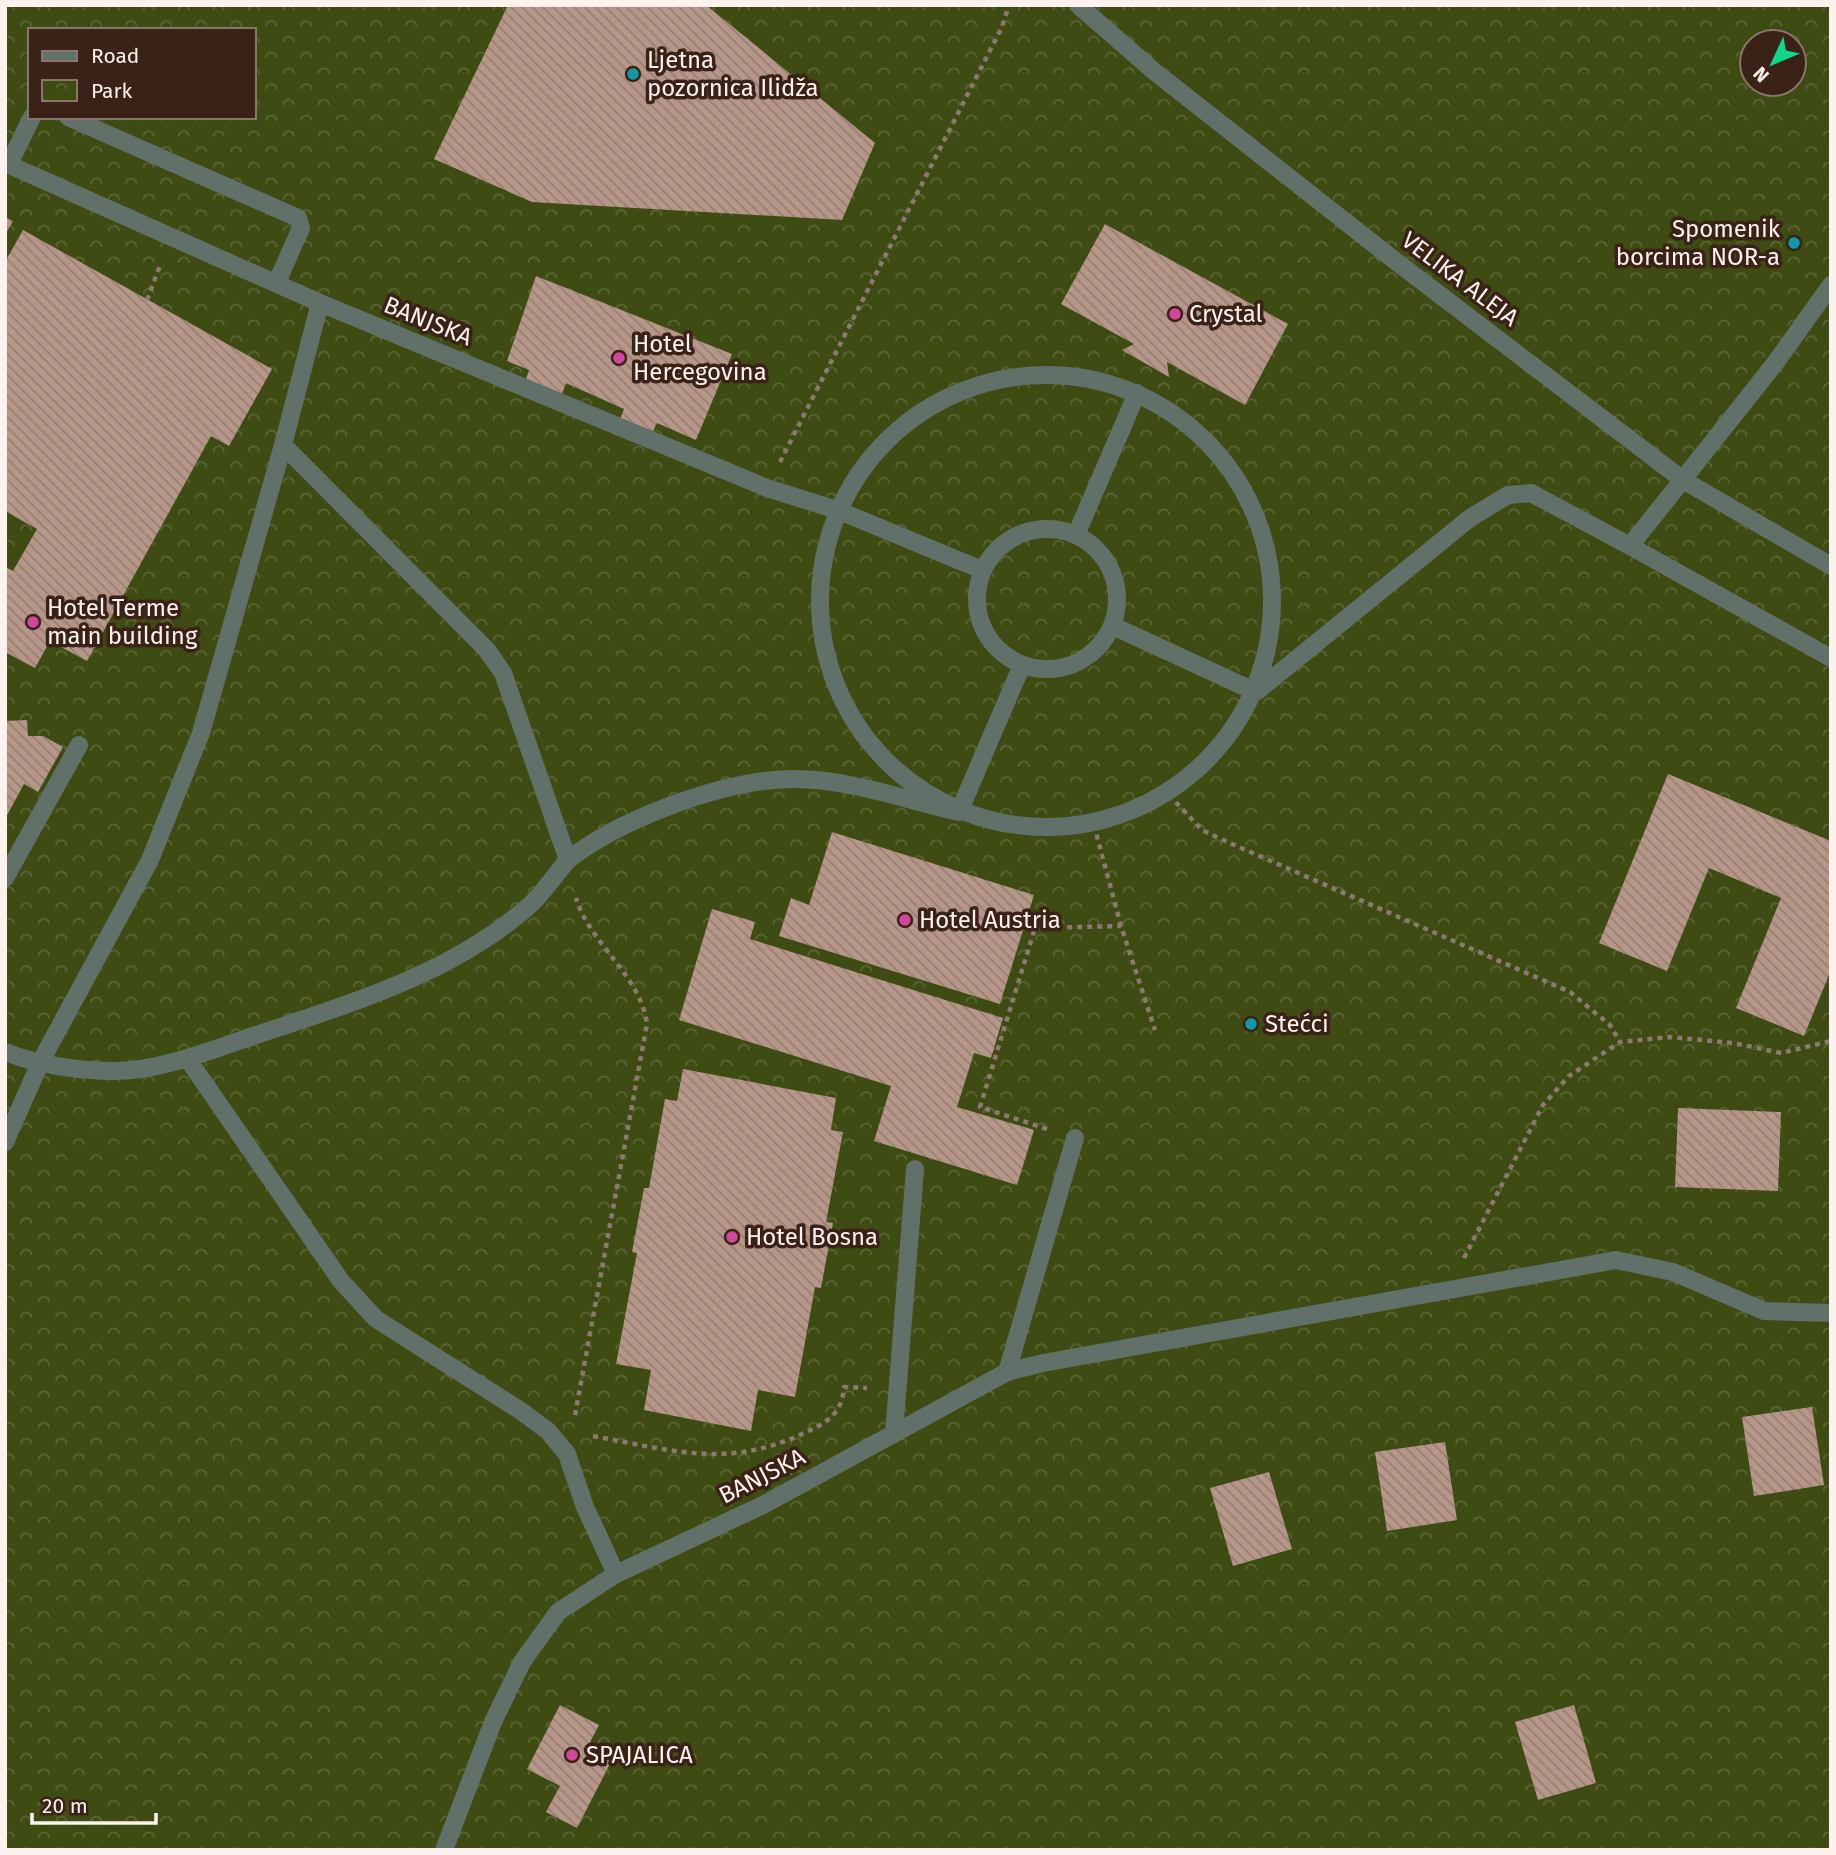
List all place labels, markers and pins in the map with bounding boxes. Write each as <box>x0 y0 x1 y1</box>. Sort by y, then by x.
place label: Ljetna pozornica Ilidža <box>647 46 819 102</box>
marker: Ljetna pozornica Ilidža <box>625 66 641 82</box>
place label: Spomenik borcima NOR-a <box>1616 215 1781 271</box>
marker: Spomenik borcima NOR-a <box>1786 235 1802 251</box>
place label: Crystal <box>1189 300 1263 328</box>
marker: Crystal <box>1167 306 1183 322</box>
place label: Hotel Hercegovina <box>633 330 767 386</box>
marker: Hotel Hercegovina <box>611 350 627 366</box>
place label: Hotel Terme main building <box>47 594 198 650</box>
marker: Hotel Terme main building <box>25 614 41 630</box>
place label: Hotel Austria <box>919 906 1061 934</box>
marker: Hotel Austria <box>897 912 913 928</box>
place label: Stećci <box>1265 1010 1329 1038</box>
marker: Stećci <box>1243 1016 1259 1032</box>
place label: Hotel Bosna <box>746 1223 878 1251</box>
marker: Hotel Bosna <box>724 1229 740 1245</box>
place label: SPAJALICA <box>586 1741 693 1769</box>
marker: SPAJALICA <box>564 1747 580 1763</box>

